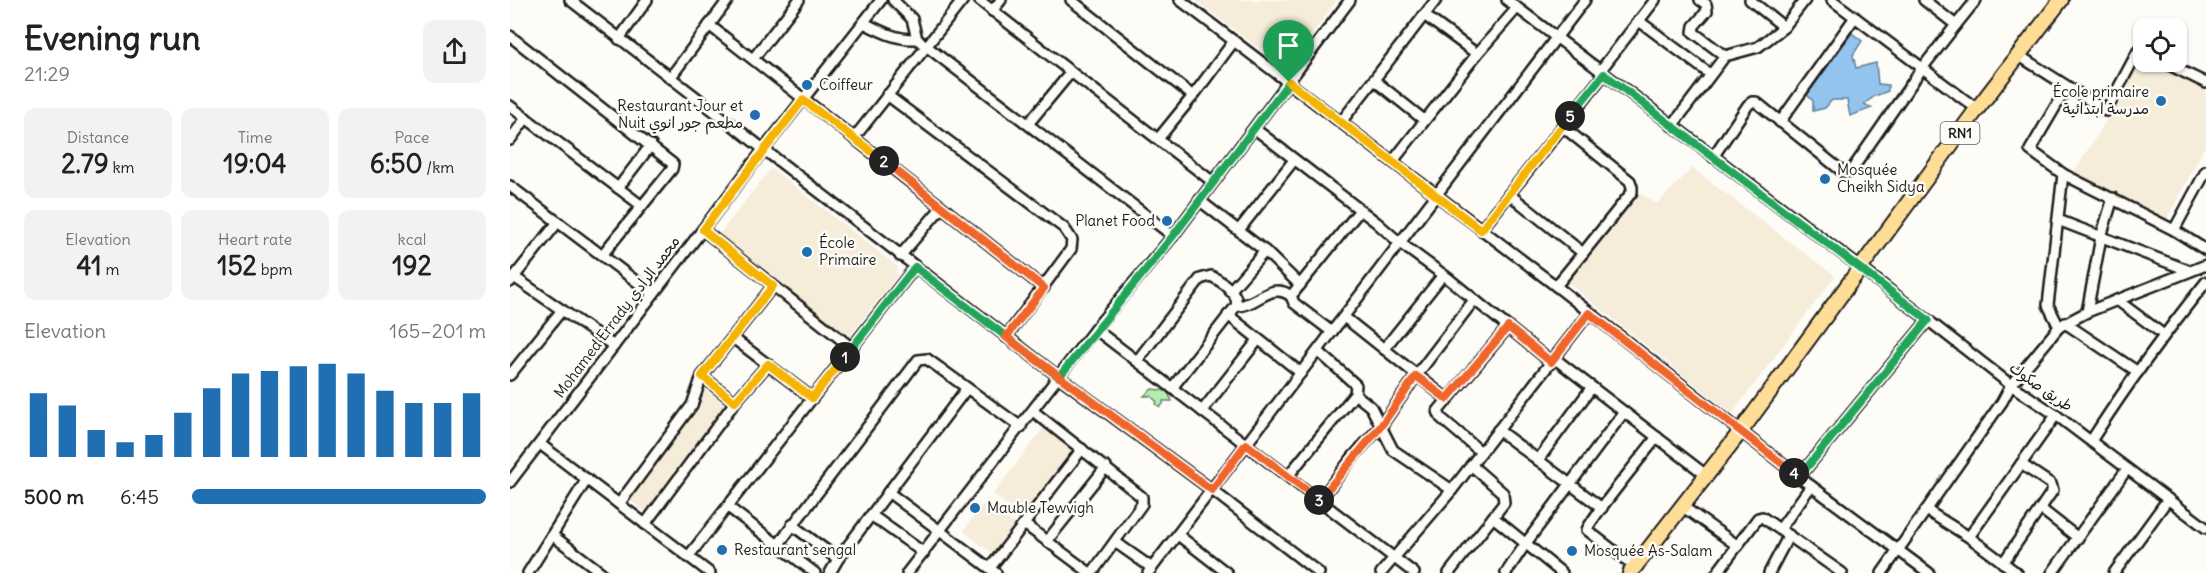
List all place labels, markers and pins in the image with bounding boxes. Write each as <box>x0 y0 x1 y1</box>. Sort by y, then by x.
pin <box>1263 20 1314 82</box>
place label: Coiffeur <box>819 75 873 94</box>
marker: Coiffeur <box>800 78 814 92</box>
place label: École primaire مدرسة ابتدائية <box>2053 82 2149 118</box>
marker: École primaire مدرسة ابتدائية <box>2154 94 2168 108</box>
place label: Restaurant Jour et Nuit مطعم جور انوي <box>617 96 743 135</box>
pin: 5 <box>1555 101 1585 131</box>
marker: Restaurant Jour et Nuit مطعم جور انوي <box>748 108 762 122</box>
pin: 2 <box>869 146 899 176</box>
place label: Mosquée Cheikh Sidya <box>1837 160 1925 196</box>
marker: Mosquée Cheikh Sidya <box>1818 172 1832 186</box>
place label: Planet Food <box>1075 211 1155 230</box>
marker: Planet Food <box>1160 214 1174 228</box>
place label: École Primaire <box>819 233 876 269</box>
marker: École Primaire <box>800 245 814 259</box>
pin: 1 <box>830 342 860 372</box>
pin: 4 <box>1779 458 1809 488</box>
pin: 3 <box>1304 485 1334 515</box>
place label: Mauble Tewvigh <box>987 498 1094 517</box>
marker: Mauble Tewvigh <box>968 501 982 515</box>
place label: Restaurant sengal <box>734 540 856 559</box>
place label: Mosquée As-Salam <box>1584 541 1712 560</box>
marker: Restaurant sengal <box>715 543 729 557</box>
marker: Mosquée As-Salam <box>1565 544 1579 558</box>

